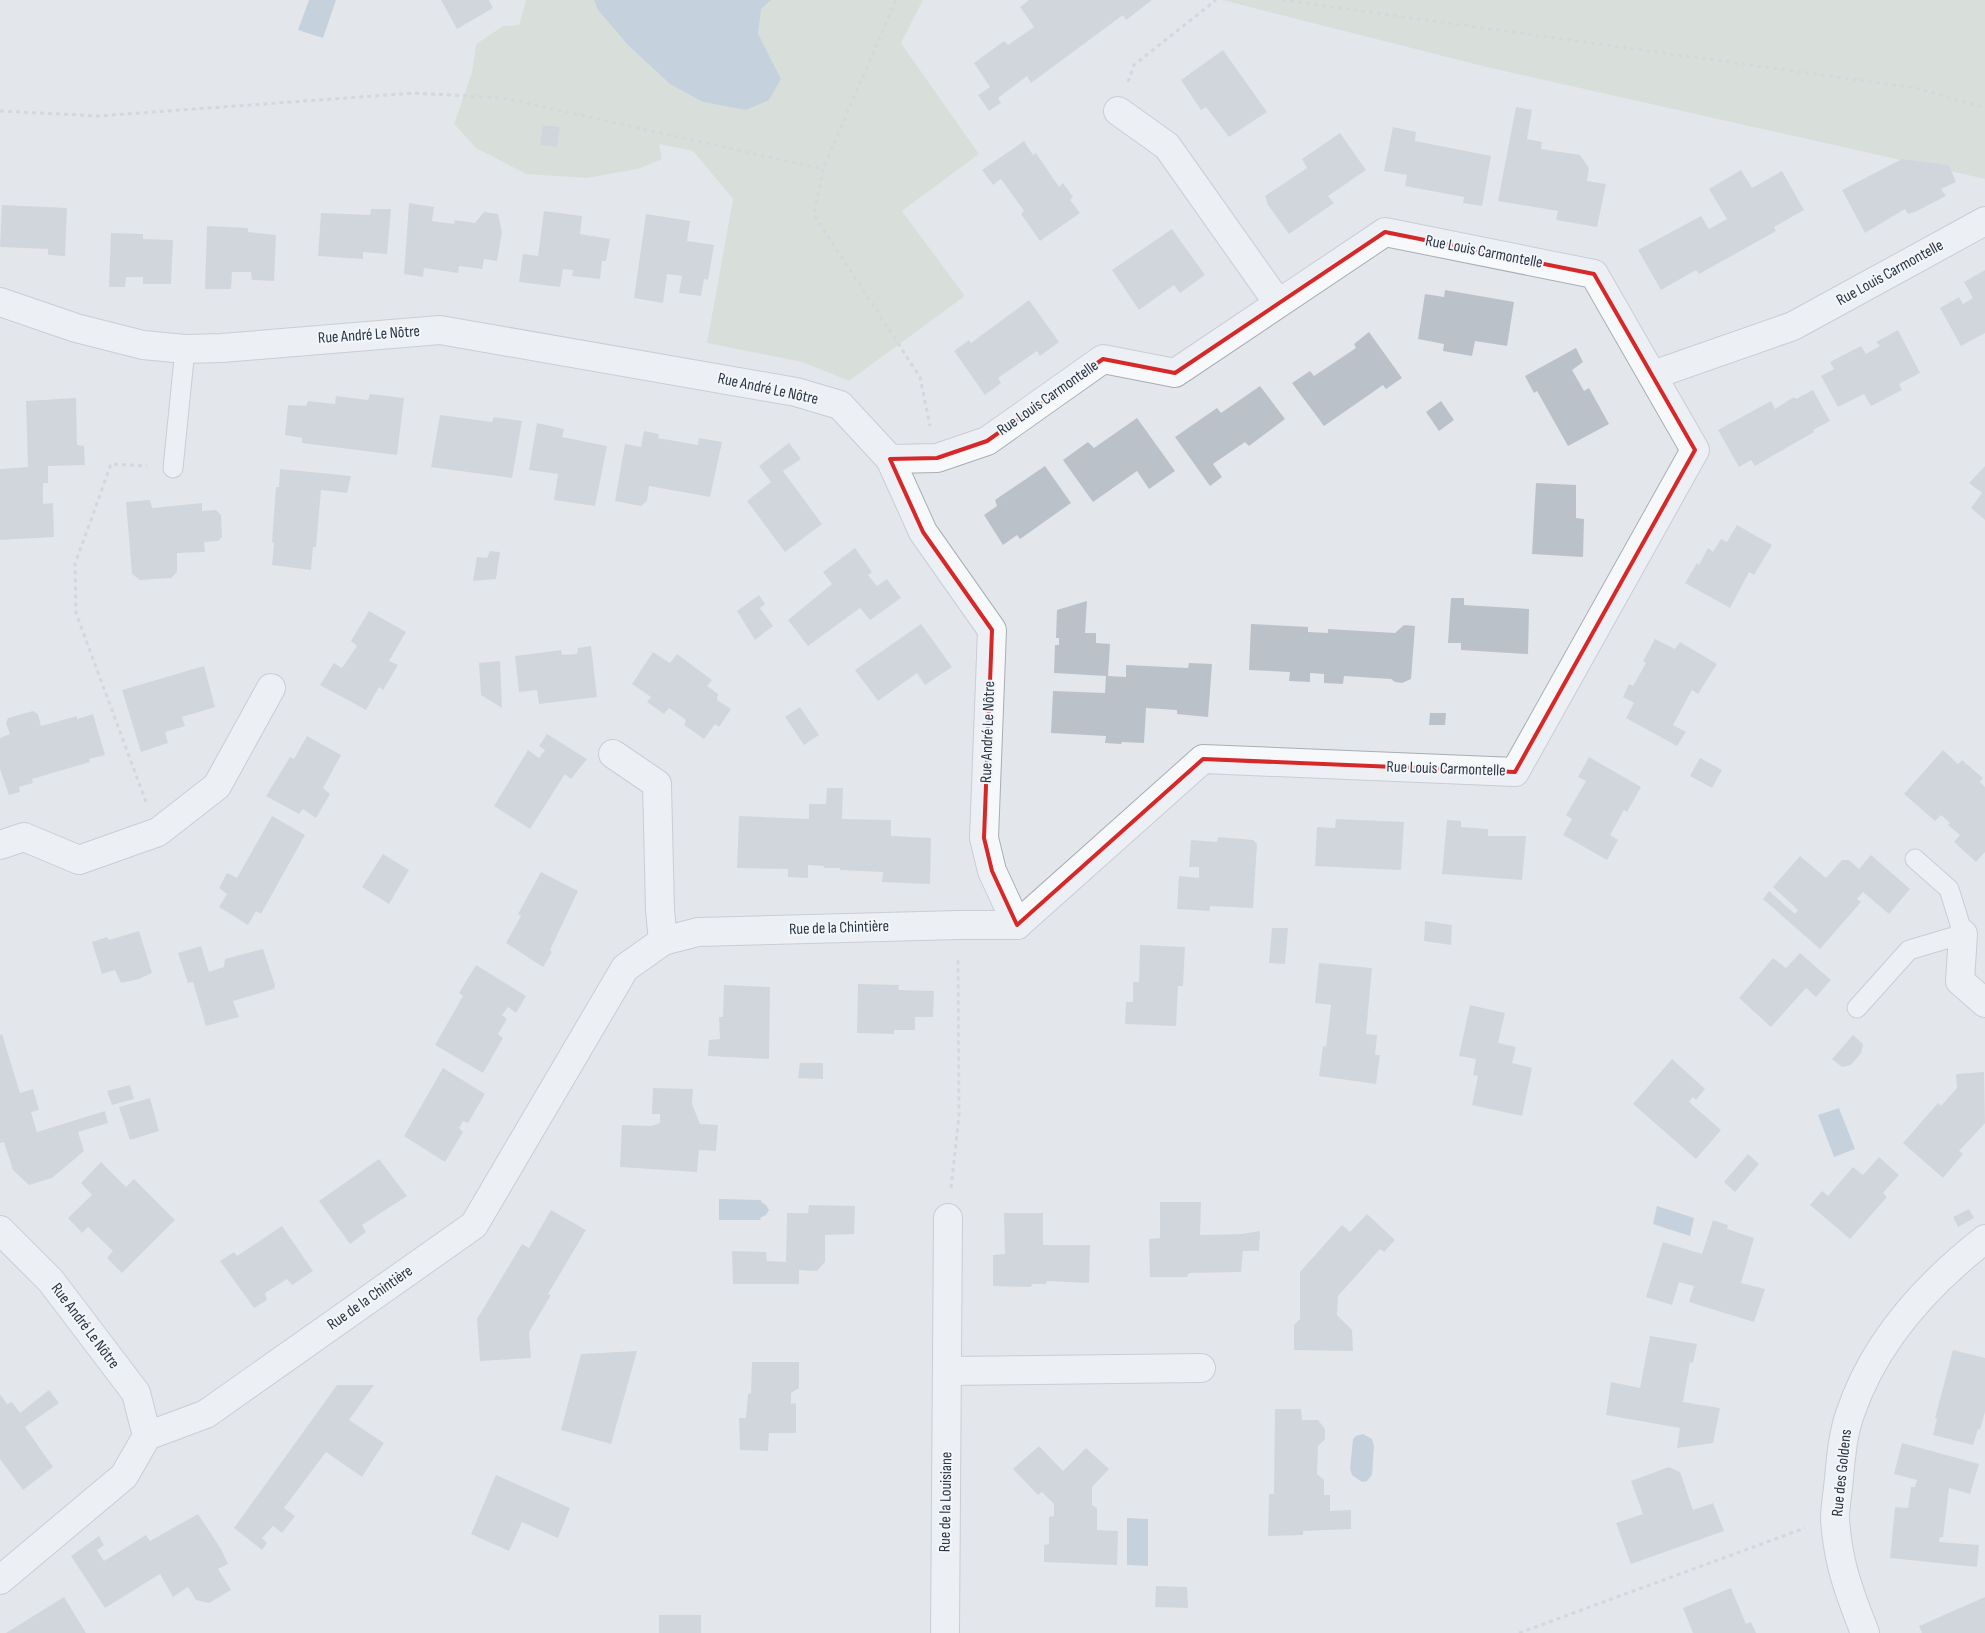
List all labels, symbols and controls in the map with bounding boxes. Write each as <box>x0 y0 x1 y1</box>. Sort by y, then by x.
street label: Rue Louis Carmontelle <box>1424 231 1544 273</box>
street label: Rue Louis Carmontelle <box>1833 236 1947 310</box>
street label: Rue André Le Nôtre <box>317 322 421 348</box>
street label: Rue Louis Carmontelle <box>994 356 1102 440</box>
street label: Rue André Le Nôtre <box>716 369 820 409</box>
street label: Rue André Le Nôtre <box>977 681 999 783</box>
street label: Rue Louis Carmontelle <box>1386 757 1506 781</box>
street label: Rue de la Chintière <box>789 917 889 939</box>
street label: Rue de la Chintière <box>324 1262 416 1334</box>
street label: Rue André Le Nôtre <box>47 1279 123 1373</box>
street label: Rue des Goldens <box>1828 1428 1856 1518</box>
street label: Rue de la Louisiane <box>936 1452 956 1552</box>

